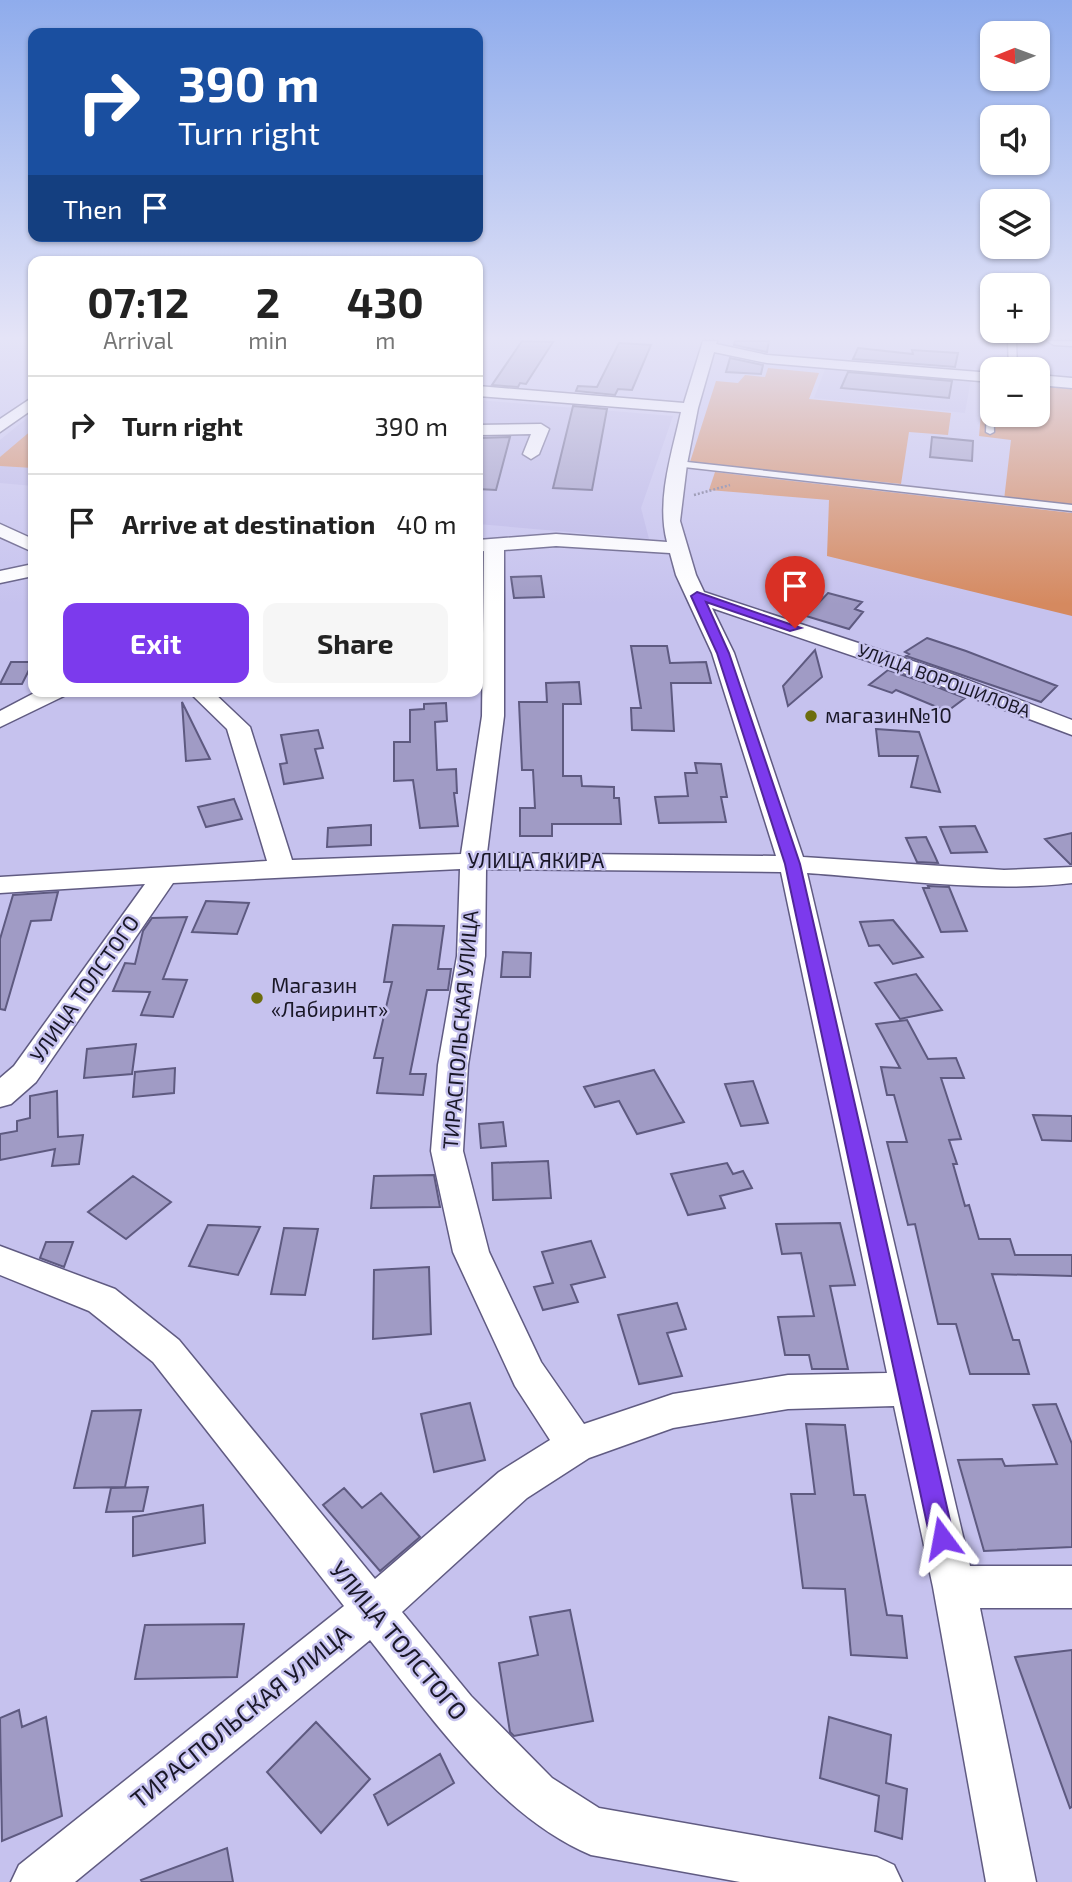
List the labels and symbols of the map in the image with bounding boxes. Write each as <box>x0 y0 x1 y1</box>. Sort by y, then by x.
north arrow <box>980 21 1050 91</box>
pin <box>765 556 825 628</box>
street label: УЛИЦА ВОРОШИЛОВА <box>855 639 1034 722</box>
place label: магазин№10 <box>825 702 952 727</box>
marker: магазин№10 <box>803 708 819 724</box>
street label: УЛИЦА ЯКИРА <box>468 847 604 872</box>
street label: ТИРАСПОЛЬСКАЯ УЛИЦА <box>437 909 482 1150</box>
street label: УЛИЦА ТОЛСТОГО <box>24 910 144 1066</box>
place label: Магазин «Лабиринт» <box>271 972 388 1021</box>
marker: Магазин «Лабиринт» <box>249 990 265 1006</box>
position arrow <box>905 1501 979 1575</box>
street label: УЛИЦА ТОЛСТОГО <box>324 1555 474 1725</box>
street label: ТИРАСПОЛЬСКАЯ УЛИЦА <box>124 1618 356 1813</box>

